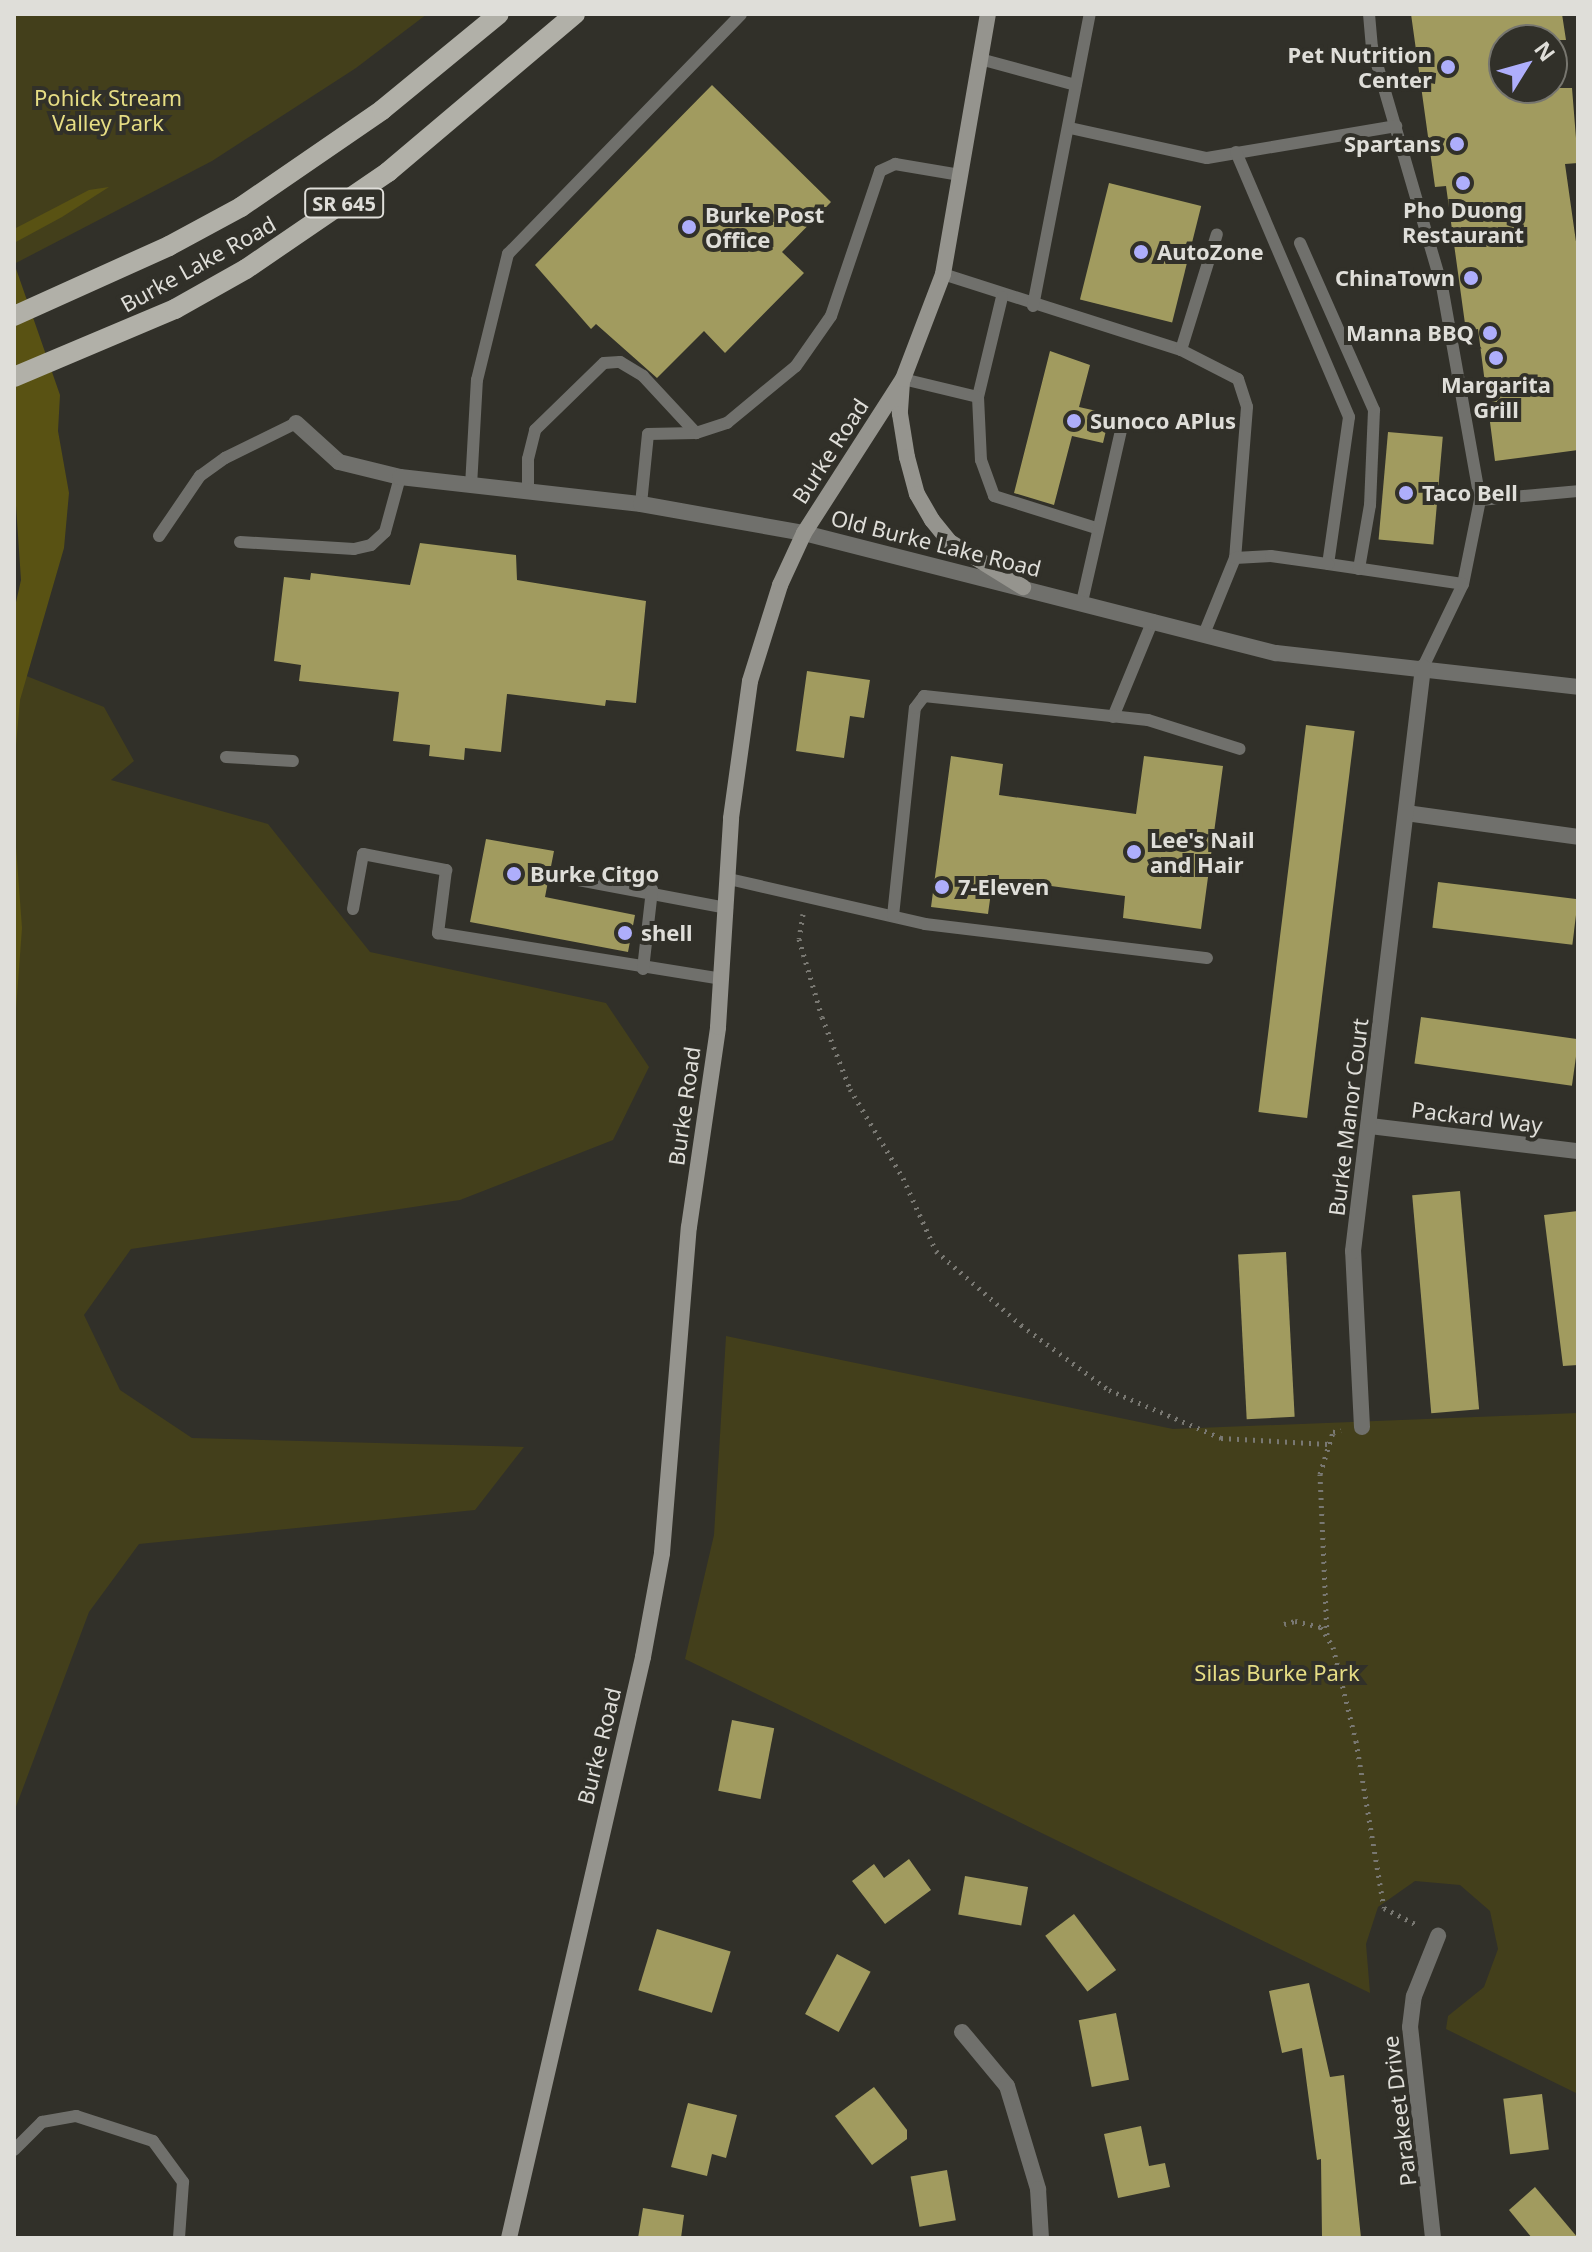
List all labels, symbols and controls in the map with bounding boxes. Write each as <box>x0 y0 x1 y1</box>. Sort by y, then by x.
north arrow <box>1488 24 1568 104</box>
text: N <box>1528 35 1563 67</box>
place label: Pet Nutrition Center <box>1288 41 1432 92</box>
marker: Pet Nutrition Center <box>1439 58 1457 76</box>
park label: Pohick Stream Valley Park <box>34 84 182 136</box>
place label: Spartans <box>1344 131 1441 157</box>
marker: Spartans <box>1448 135 1466 153</box>
marker: Pho Duong Restaurant <box>1454 174 1472 192</box>
road number: SR 645 <box>304 187 384 219</box>
place label: Pho Duong Restaurant <box>1402 196 1524 248</box>
place label: Burke Post Office <box>705 201 824 252</box>
street label: Burke Lake Road <box>116 210 280 318</box>
marker: Burke Post Office <box>680 218 698 236</box>
place label: AutoZone <box>1157 239 1264 265</box>
marker: AutoZone <box>1132 243 1150 261</box>
place label: ChinaTown <box>1335 265 1455 291</box>
marker: ChinaTown <box>1462 269 1480 287</box>
place label: Manna BBQ <box>1346 320 1474 346</box>
marker: Manna BBQ <box>1481 324 1499 342</box>
marker: Margarita Grill <box>1487 349 1505 367</box>
place label: Margarita Grill <box>1441 371 1551 422</box>
street label: Burke Road <box>786 394 874 508</box>
place label: Sunoco APlus <box>1090 408 1236 434</box>
marker: Sunoco APlus <box>1065 412 1083 430</box>
place label: Taco Bell <box>1422 480 1518 506</box>
marker: Taco Bell <box>1397 484 1415 502</box>
street label: Old Burke Lake Road <box>828 504 1044 582</box>
place label: Lee's Nail and Hair <box>1150 826 1254 878</box>
marker: Lee's Nail and Hair <box>1125 843 1143 861</box>
place label: Burke Citgo <box>530 861 659 887</box>
marker: Burke Citgo <box>505 865 523 883</box>
place label: 7-Eleven <box>958 874 1049 900</box>
marker: 7-Eleven <box>933 878 951 896</box>
place label: shell <box>641 920 693 946</box>
marker: shell <box>616 924 634 942</box>
street label: Burke Manor Court <box>1323 1017 1373 1217</box>
street label: Burke Road <box>663 1045 705 1167</box>
street label: Packard Way <box>1410 1096 1544 1138</box>
park label: Silas Burke Park <box>1194 1660 1360 1686</box>
street label: Burke Road <box>572 1685 626 1807</box>
street label: Parakeet Drive <box>1377 2034 1421 2188</box>

